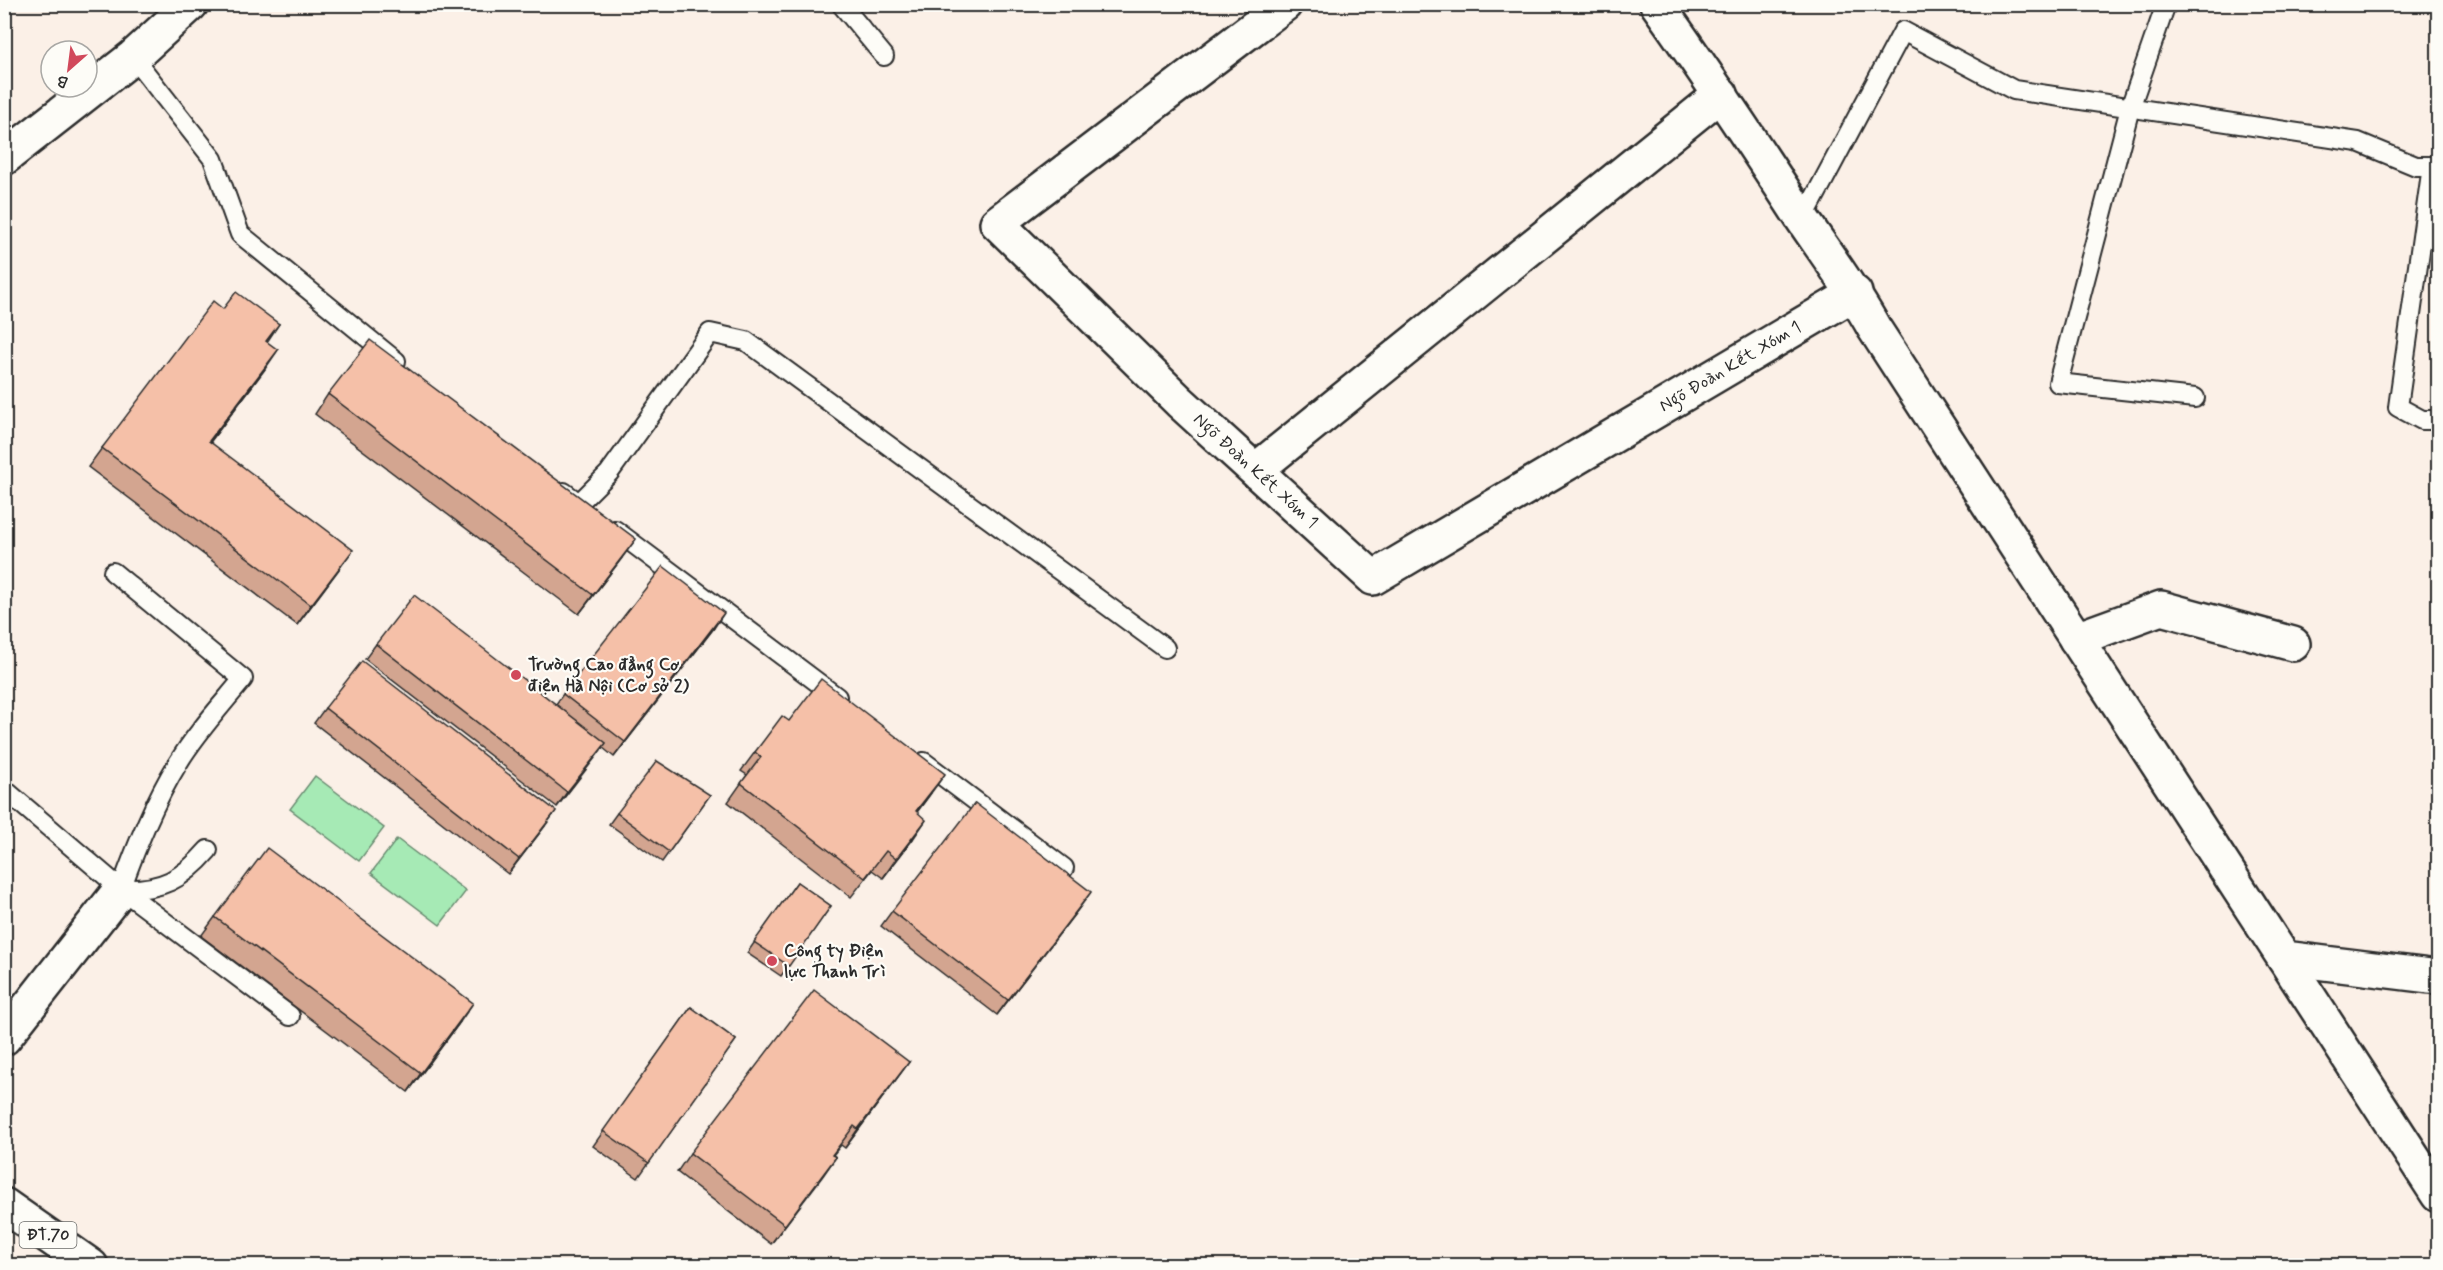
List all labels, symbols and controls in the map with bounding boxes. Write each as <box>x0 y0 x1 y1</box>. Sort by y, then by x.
north arrow <box>39 39 99 99</box>
text: B <box>53 69 72 93</box>
street label: Ngõ Đoàn Kết Xóm 1 <box>1655 315 1806 418</box>
street label: Ngõ Đoàn Kết Xóm 1 <box>1188 408 1323 534</box>
place label: Trường Cao đẳng Cơ điện Hà Nội (Cơ sở 2) <box>528 653 690 698</box>
marker: Trường Cao đẳng Cơ điện Hà Nội (Cơ sở 2) <box>509 668 523 682</box>
place label: Công ty Điện lực Thanh Trì <box>784 939 885 984</box>
marker: Công ty Điện lực Thanh Trì <box>765 954 779 968</box>
road number: ĐT.70 <box>20 1222 76 1248</box>

